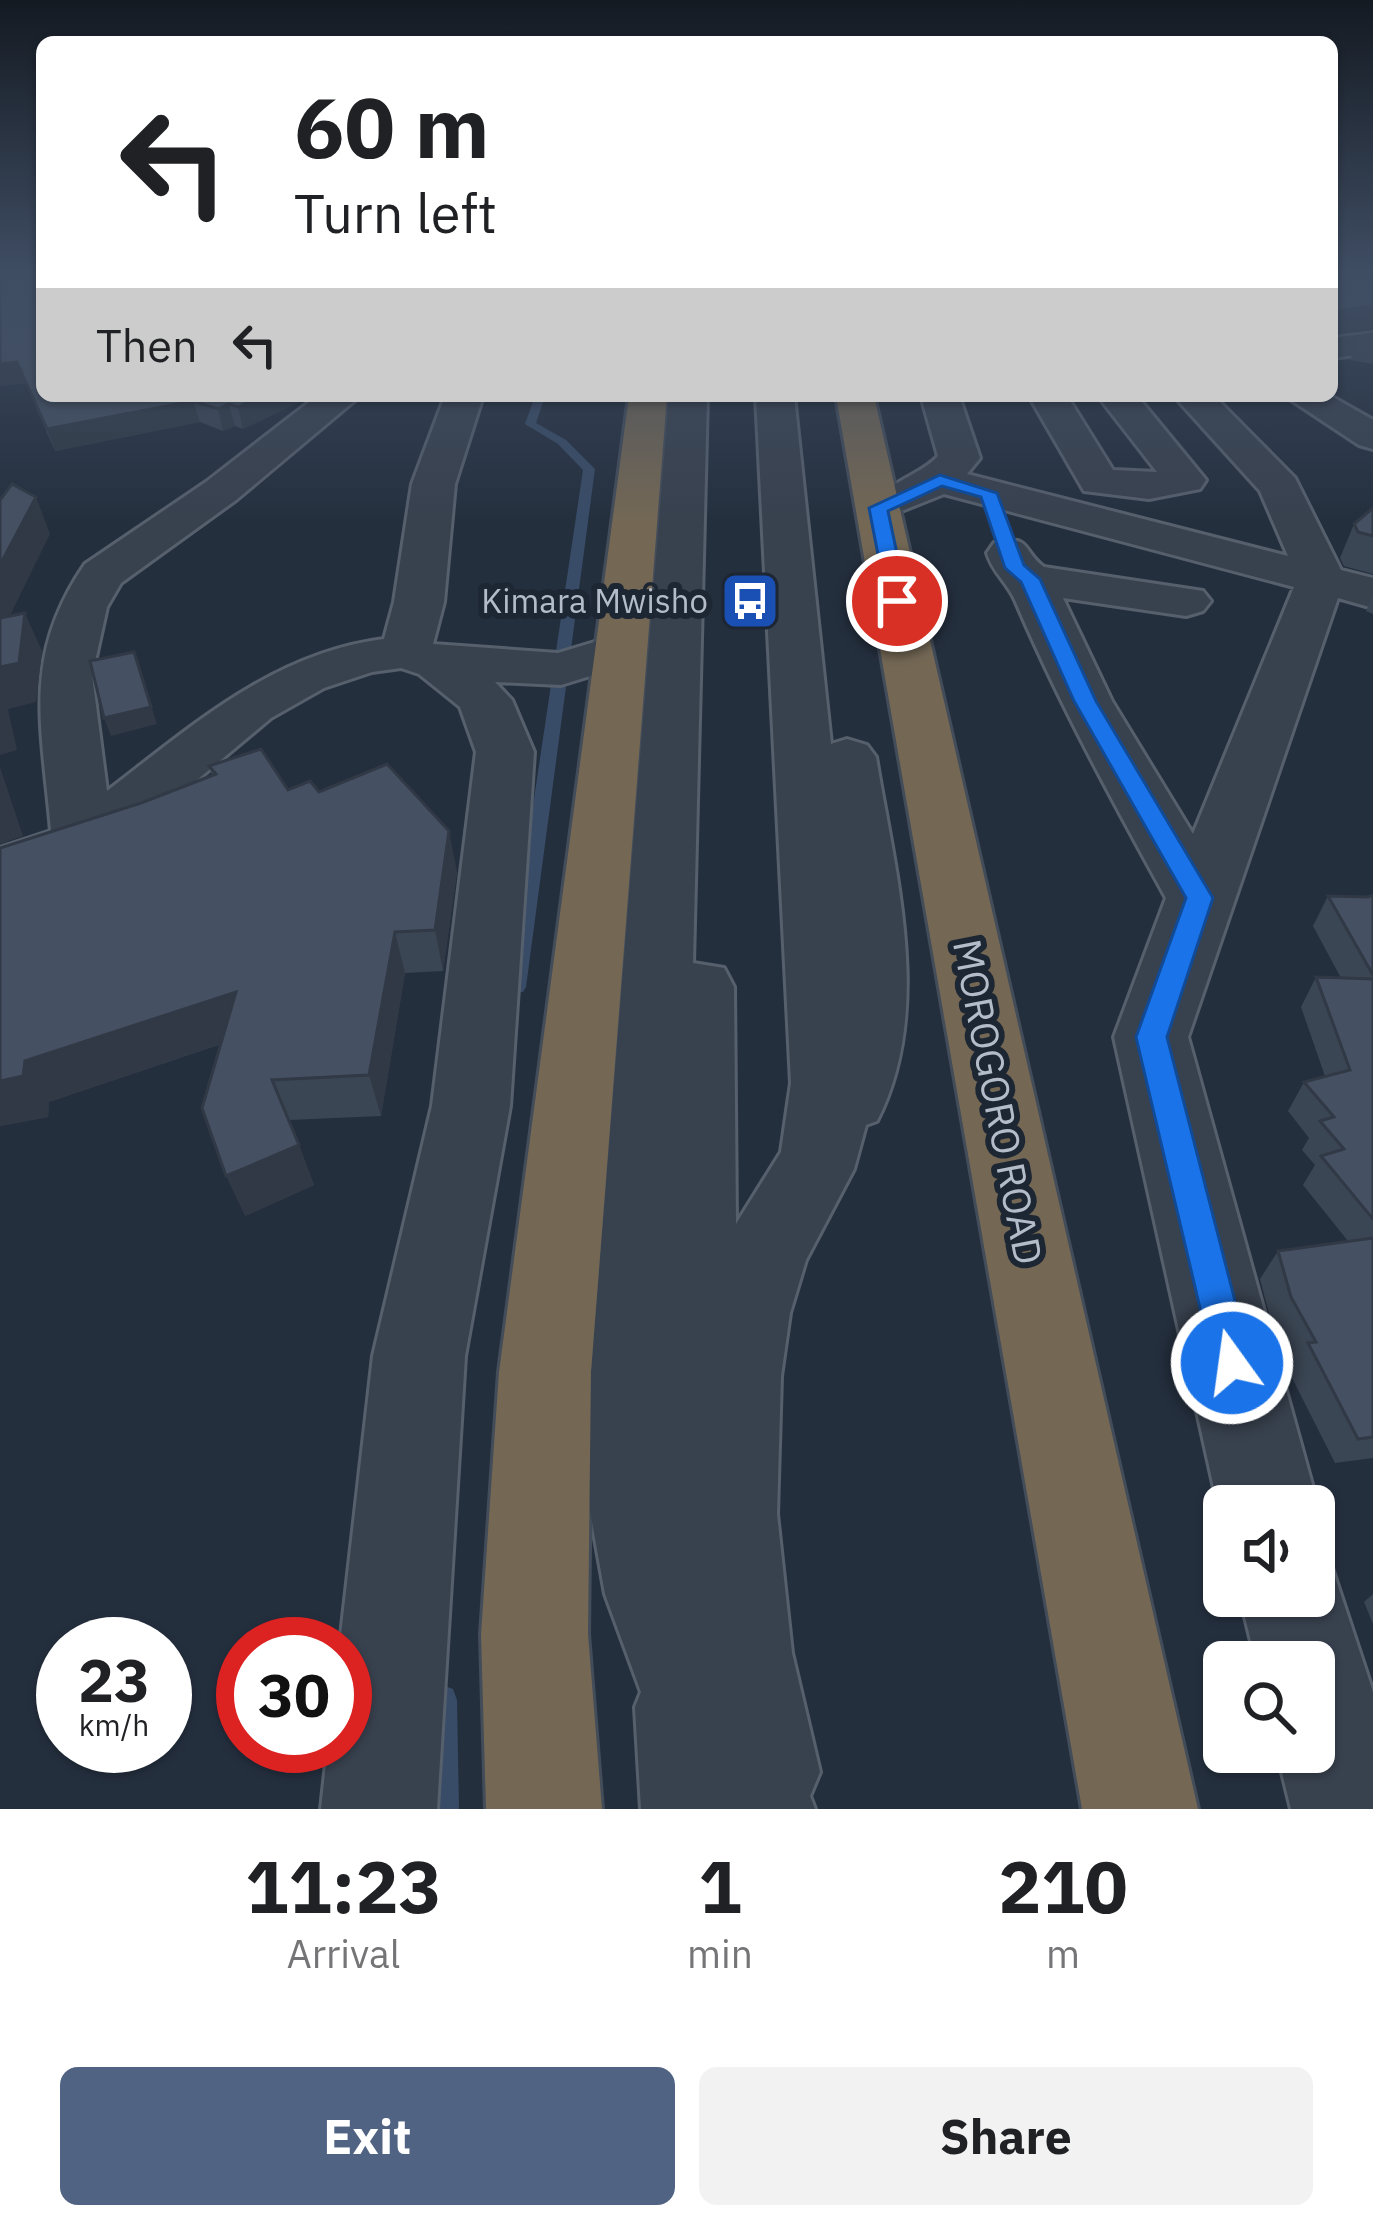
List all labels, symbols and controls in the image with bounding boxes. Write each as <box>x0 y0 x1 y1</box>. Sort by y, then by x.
text: 60 m <box>294 72 490 181</box>
icon: left <box>96 84 252 240</box>
text: Turn left <box>294 178 497 248</box>
icon: left <box>222 312 288 378</box>
text: Then <box>96 316 198 374</box>
pin <box>846 550 948 652</box>
icon: arrive <box>864 568 930 634</box>
bus stop icon: Kimara Mwisho <box>719 570 781 632</box>
place label: Kimara Mwisho <box>481 579 708 622</box>
street label: MOROGORO ROAD <box>942 935 1055 1269</box>
position arrow <box>1169 1300 1295 1426</box>
map controls <box>1203 1485 1335 1773</box>
button: sound <box>1203 1485 1335 1617</box>
speed limit sign: 30 <box>216 1617 372 1773</box>
text: 23 <box>78 1640 150 1719</box>
button: search <box>1203 1641 1335 1773</box>
text: km/h <box>79 1705 149 1744</box>
text: 11:23 <box>245 1839 442 1933</box>
text: 1 <box>698 1839 742 1933</box>
text: 210 <box>998 1839 1128 1933</box>
text: Arrival <box>287 1928 400 1979</box>
text: min <box>687 1928 753 1979</box>
text: m <box>1046 1928 1080 1979</box>
button: Exit <box>60 2067 675 2205</box>
button: Share <box>699 2067 1313 2205</box>

